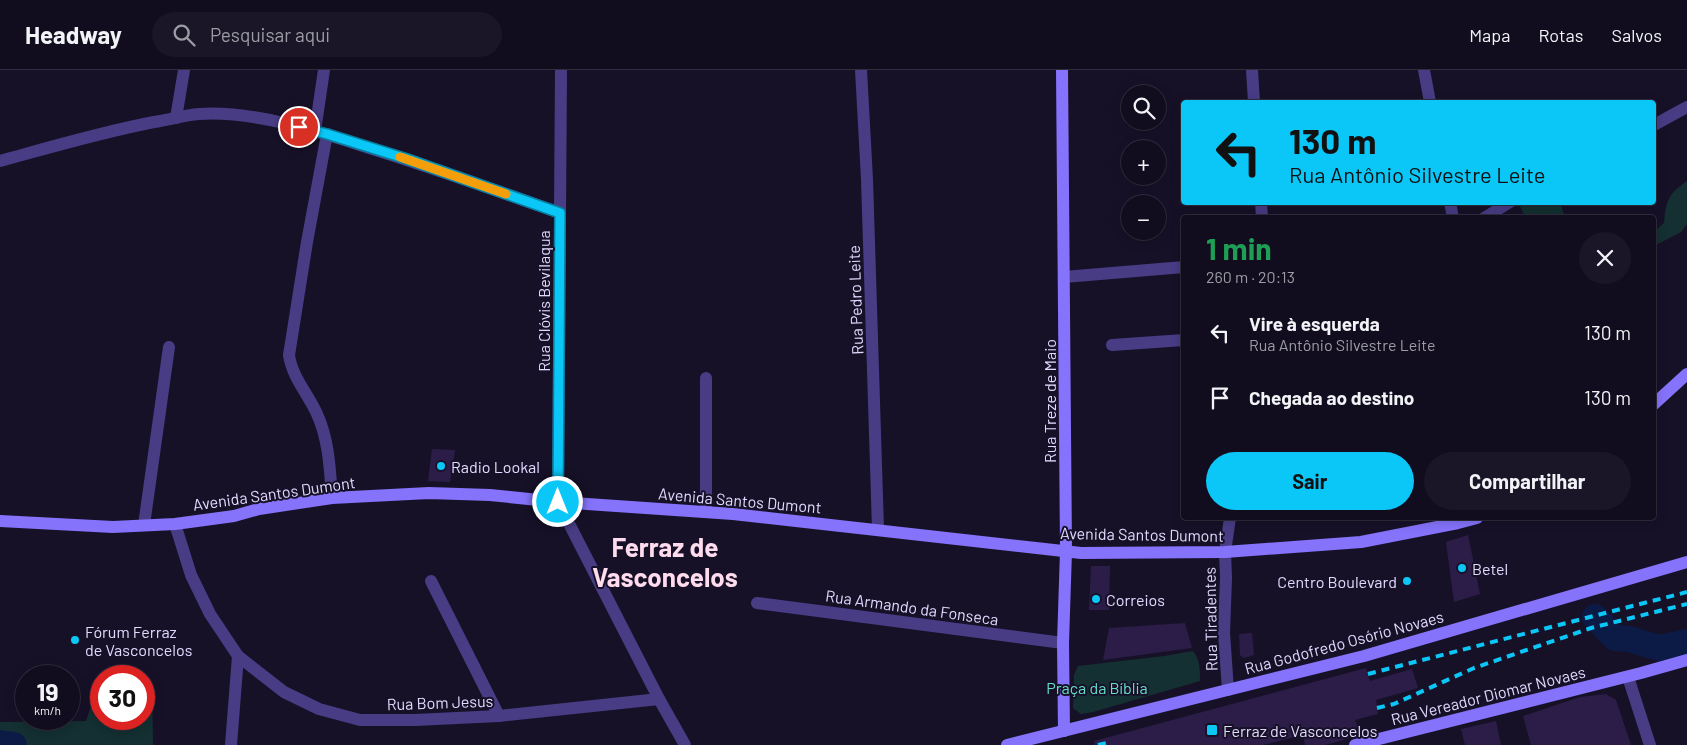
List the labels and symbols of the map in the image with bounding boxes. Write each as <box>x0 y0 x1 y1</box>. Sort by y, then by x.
pin <box>278 106 320 148</box>
street label: Rua Clóvis Bevilaqua <box>534 230 553 372</box>
street label: Rua Pedro Leite <box>844 245 866 355</box>
street label: Rua Treze de Maio <box>1040 339 1059 463</box>
place label: Radio Lookal <box>451 457 540 476</box>
marker: Radio Lookal <box>435 460 447 472</box>
street label: Avenida Santos Dumont <box>192 472 356 514</box>
position arrow <box>531 475 583 527</box>
street label: Avenida Santos Dumont <box>658 483 822 517</box>
street label: Avenida Santos Dumont <box>1060 523 1224 545</box>
district label: Ferraz de Vasconcelos <box>592 531 738 592</box>
place label: Betel <box>1472 559 1508 578</box>
marker: Betel <box>1456 562 1468 574</box>
street label: Rua Tiradentes <box>1200 567 1220 671</box>
place label: Centro Boulevard <box>1277 572 1397 591</box>
marker: Centro Boulevard <box>1401 575 1413 587</box>
street label: Rua Armando da Fonseca <box>824 585 1000 629</box>
place label: Correios <box>1106 590 1165 609</box>
marker: Correios <box>1090 593 1102 605</box>
street label: Rua Godofredo Osório Novaes <box>1242 606 1446 678</box>
place label: Fórum Ferraz de Vasconcelos <box>85 622 192 659</box>
marker: Fórum Ferraz de Vasconcelos <box>69 634 81 646</box>
street label: Rua Vereador Diomar Novaes <box>1389 662 1587 728</box>
speed limit sign: 30 <box>90 665 155 730</box>
park label: Praça da Bíblia <box>1046 678 1148 697</box>
street label: Rua Bom Jesus <box>386 691 494 713</box>
place label: Ferraz de Vasconcelos <box>1223 721 1377 740</box>
marker: Ferraz de Vasconcelos <box>1205 723 1219 737</box>

